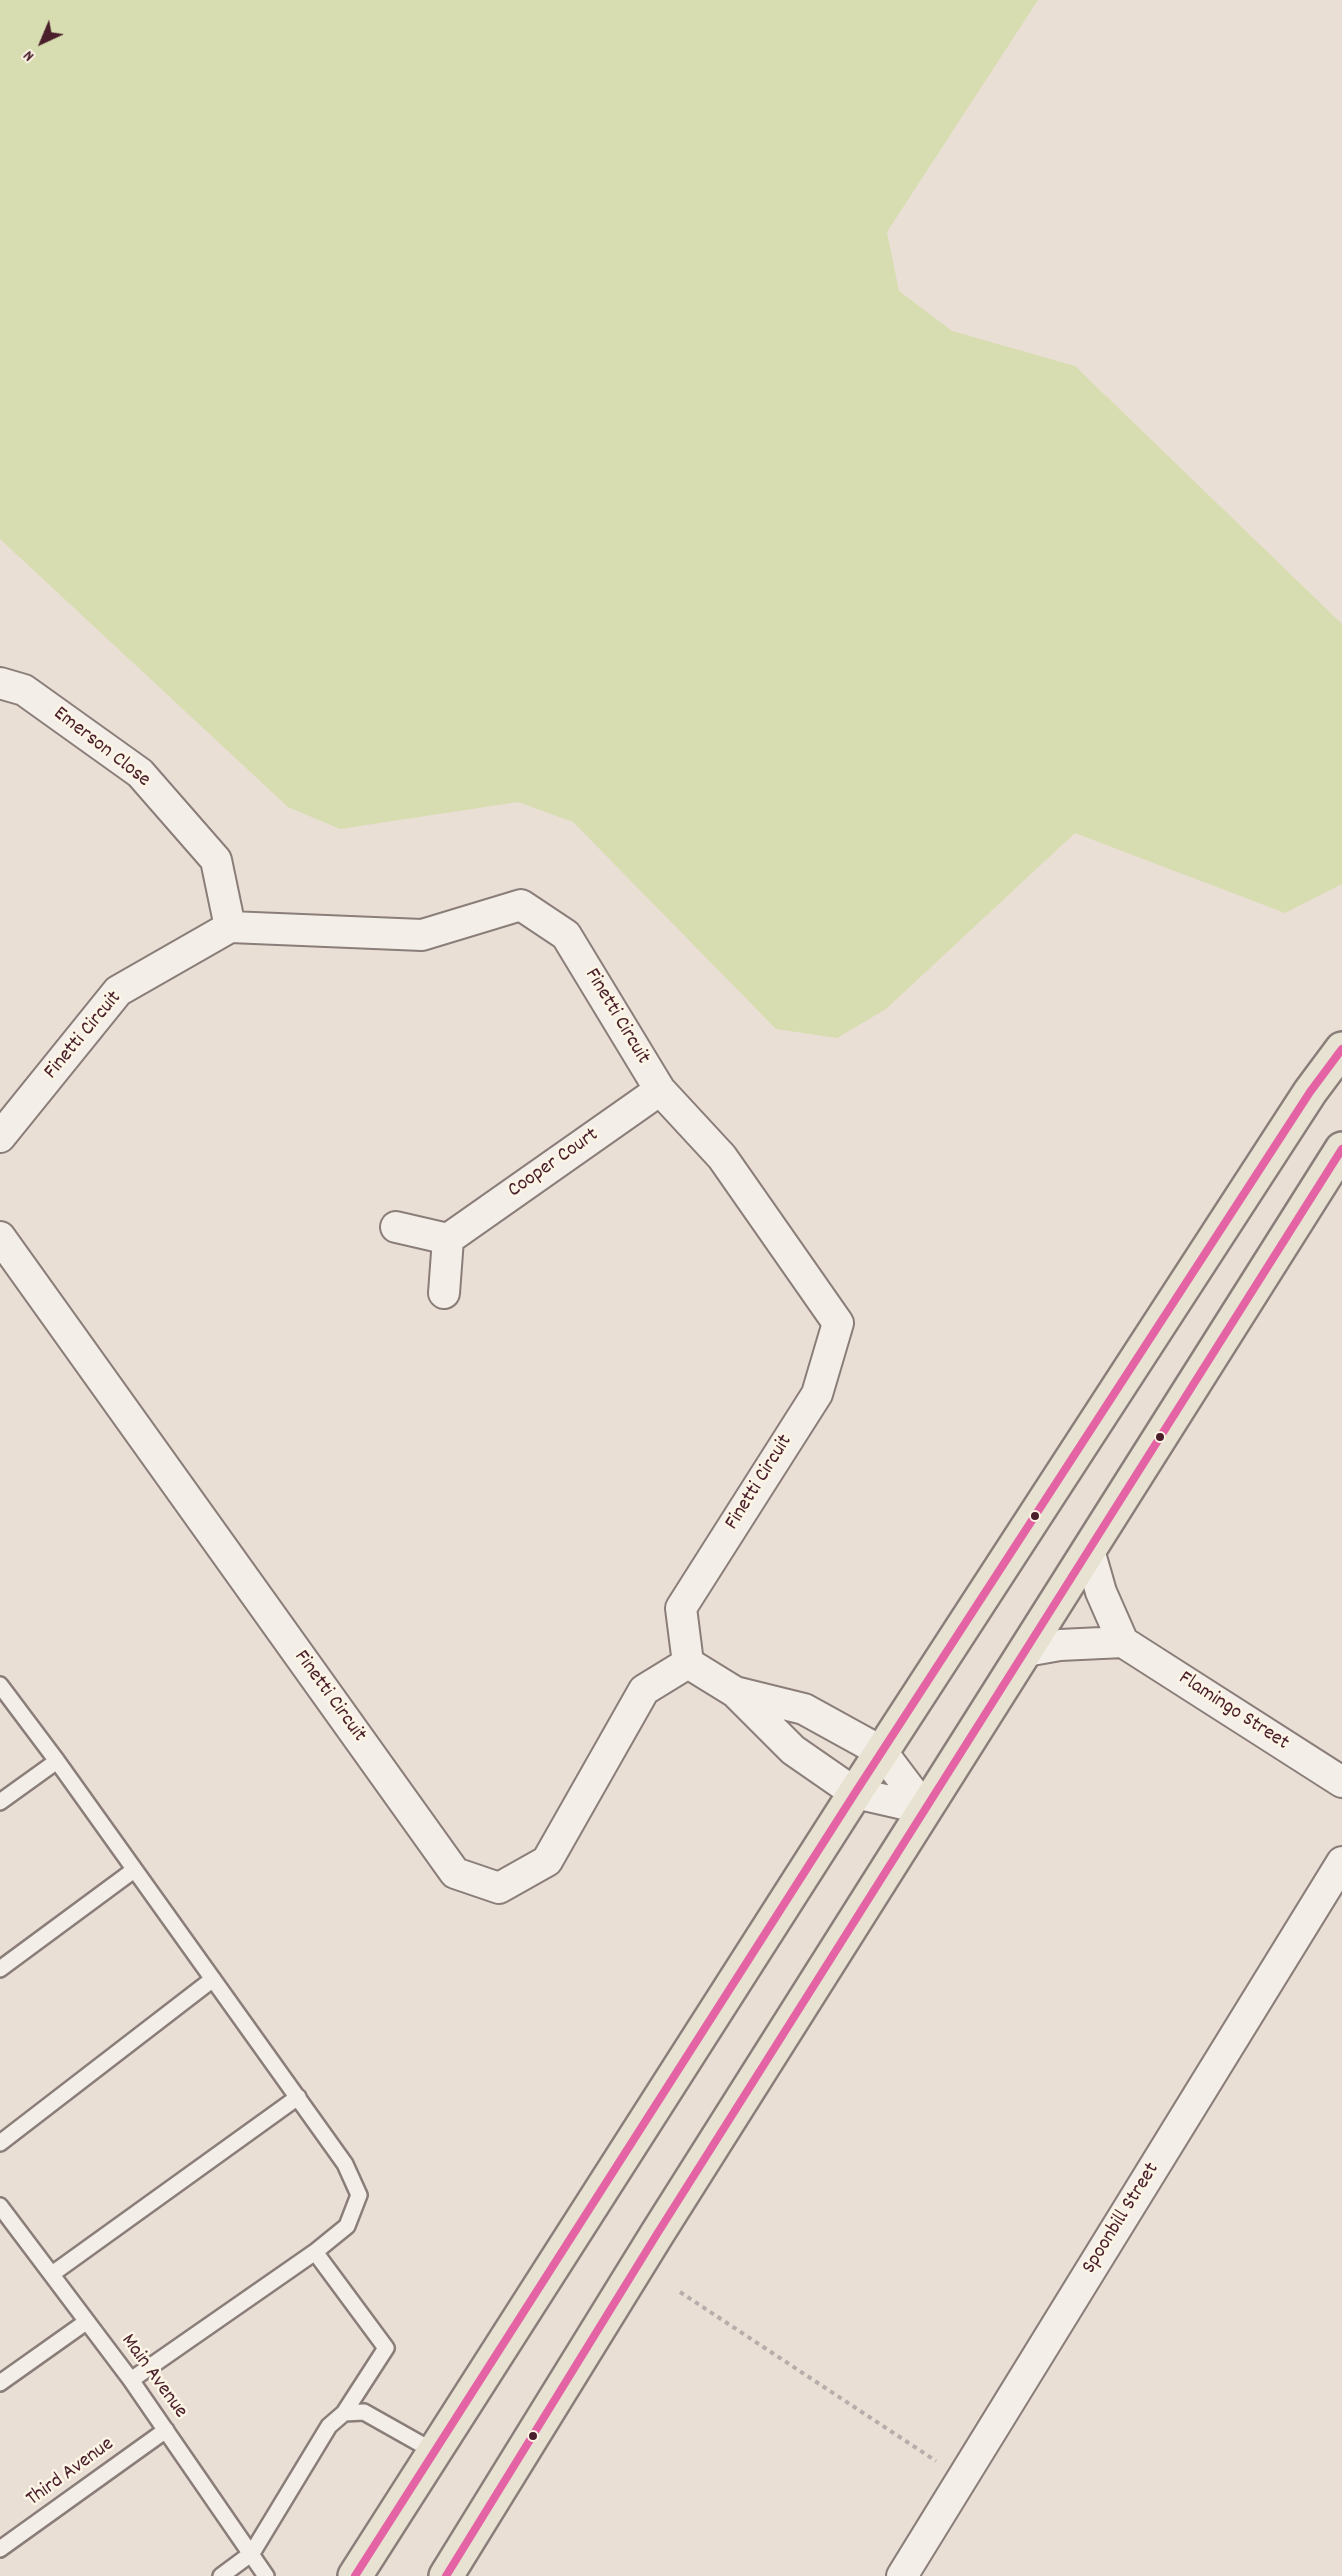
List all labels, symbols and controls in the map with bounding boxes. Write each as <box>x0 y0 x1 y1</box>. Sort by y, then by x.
north arrow <box>12 12 72 72</box>
text: N <box>18 44 40 66</box>
street label: Emerson Close <box>47 702 155 794</box>
street label: Finetti Circuit <box>578 964 654 1070</box>
street label: Finetti Circuit <box>40 987 128 1085</box>
street label: Cooper Court <box>504 1124 604 1204</box>
street label: Finetti Circuit <box>721 1431 799 1535</box>
unlabelled marker <box>1154 1431 1166 1443</box>
unlabelled marker <box>1029 1510 1041 1522</box>
street label: Finetti Circuit <box>287 1646 371 1748</box>
street label: Flamingo Street <box>1173 1667 1293 1757</box>
street label: Spoonbill Street <box>1078 2159 1166 2279</box>
street label: Main Avenue <box>114 2330 192 2424</box>
unlabelled marker <box>527 2430 539 2442</box>
street label: Third Avenue <box>22 2433 120 2513</box>

